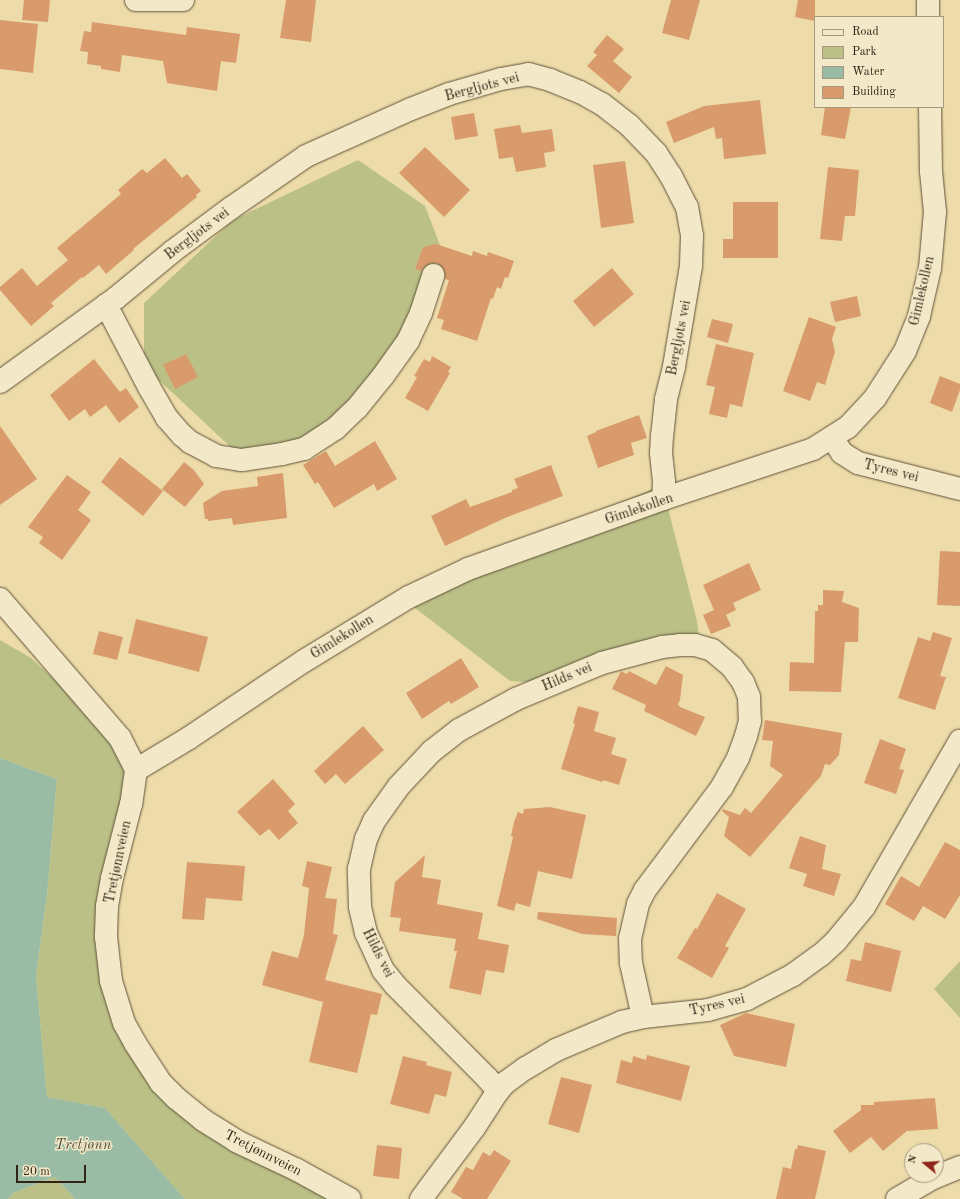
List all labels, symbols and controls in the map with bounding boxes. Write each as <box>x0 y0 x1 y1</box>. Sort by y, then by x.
legend <box>814 16 944 108</box>
text: Road <box>852 26 879 38</box>
text: Park <box>852 46 877 58</box>
text: Water <box>852 66 884 78</box>
street label: Bergljots vei <box>443 69 521 105</box>
text: Building <box>852 86 896 98</box>
street label: Bergljots vei <box>161 204 233 264</box>
street label: Gimlekollen <box>906 255 938 327</box>
street label: Bergljots vei <box>663 299 695 377</box>
street label: Tyres vei <box>862 456 920 486</box>
street label: Gimlekollen <box>603 490 675 528</box>
street label: Gimlekollen <box>307 611 377 663</box>
street label: Hilds vei <box>539 659 595 695</box>
street label: Tretjønnveien <box>101 819 135 905</box>
street label: Hilds vei <box>359 926 397 980</box>
street label: Tyres vei <box>688 990 746 1020</box>
street label: Tretjønnveien <box>222 1126 304 1180</box>
water label: Tretjønn <box>55 1137 111 1155</box>
north arrow <box>904 1143 944 1183</box>
text: N <box>907 1154 920 1165</box>
scale bar <box>18 1157 88 1183</box>
text: 20 m <box>23 1166 50 1178</box>

